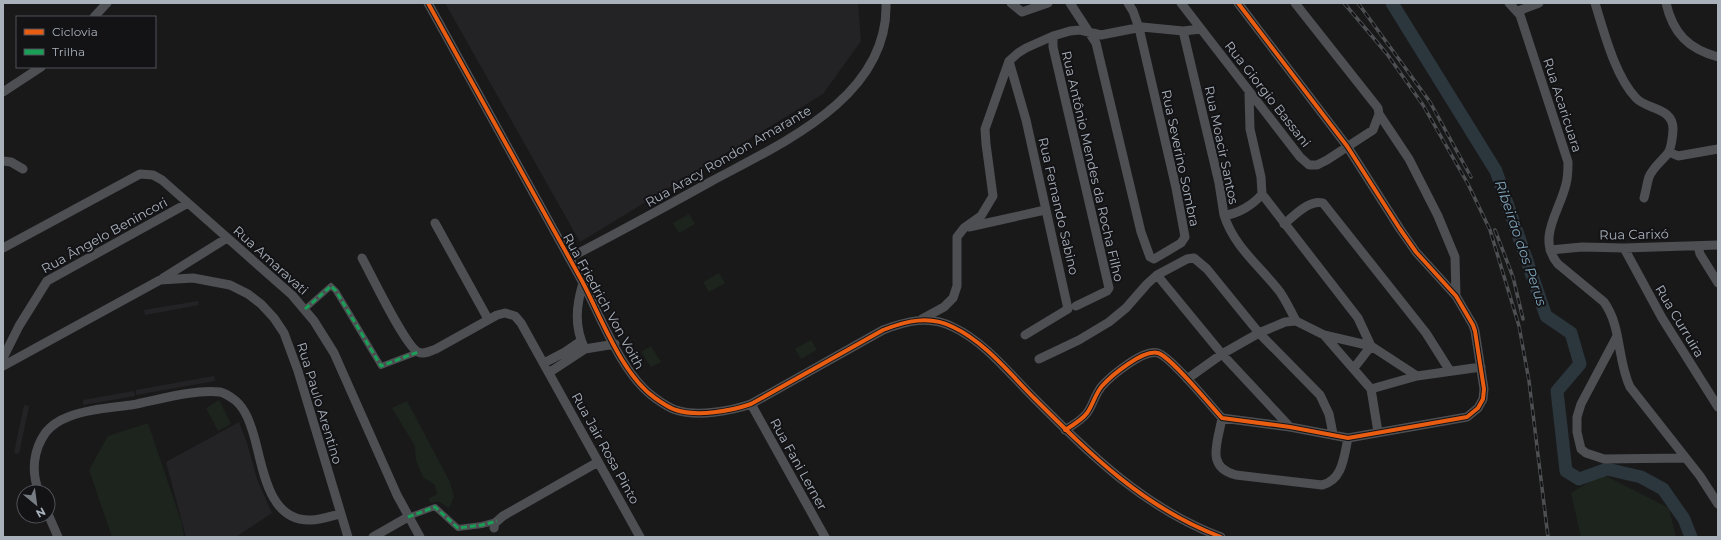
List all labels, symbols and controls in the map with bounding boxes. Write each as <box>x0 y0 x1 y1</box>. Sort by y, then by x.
legend <box>16 16 156 68</box>
text: Ciclovia <box>52 24 98 39</box>
street label: Rua Giorgio Bassani <box>1222 38 1314 150</box>
text: Trilha <box>52 44 85 59</box>
street label: Rua Antônio Mendes da Rocha Filho <box>1059 49 1127 283</box>
street label: Rua Acaricuara <box>1540 56 1586 154</box>
street label: Rua Moacir Santos <box>1202 84 1242 206</box>
street label: Rua Severino Sombra <box>1159 88 1203 228</box>
street label: Rua Aracy Rondon Amarante <box>642 102 814 210</box>
street label: Rua Fernando Sabino <box>1035 136 1083 276</box>
water label: Ribeirão dos Perus <box>1491 178 1551 308</box>
street label: Rua Ângelo Benincori <box>38 194 170 276</box>
street label: Rua Amaravati <box>230 222 312 298</box>
street label: Rua Carixó <box>1599 225 1669 243</box>
street label: Rua Friedrich Von Voith <box>560 230 648 372</box>
street label: Rua Curruira <box>1652 282 1708 360</box>
street label: Rua Paulo Arentino <box>294 340 346 466</box>
street label: Rua Jair Rosa Pinto <box>569 389 643 507</box>
street label: Rua Fani Lerner <box>767 415 831 513</box>
north arrow <box>16 484 56 524</box>
text: N <box>34 504 48 521</box>

